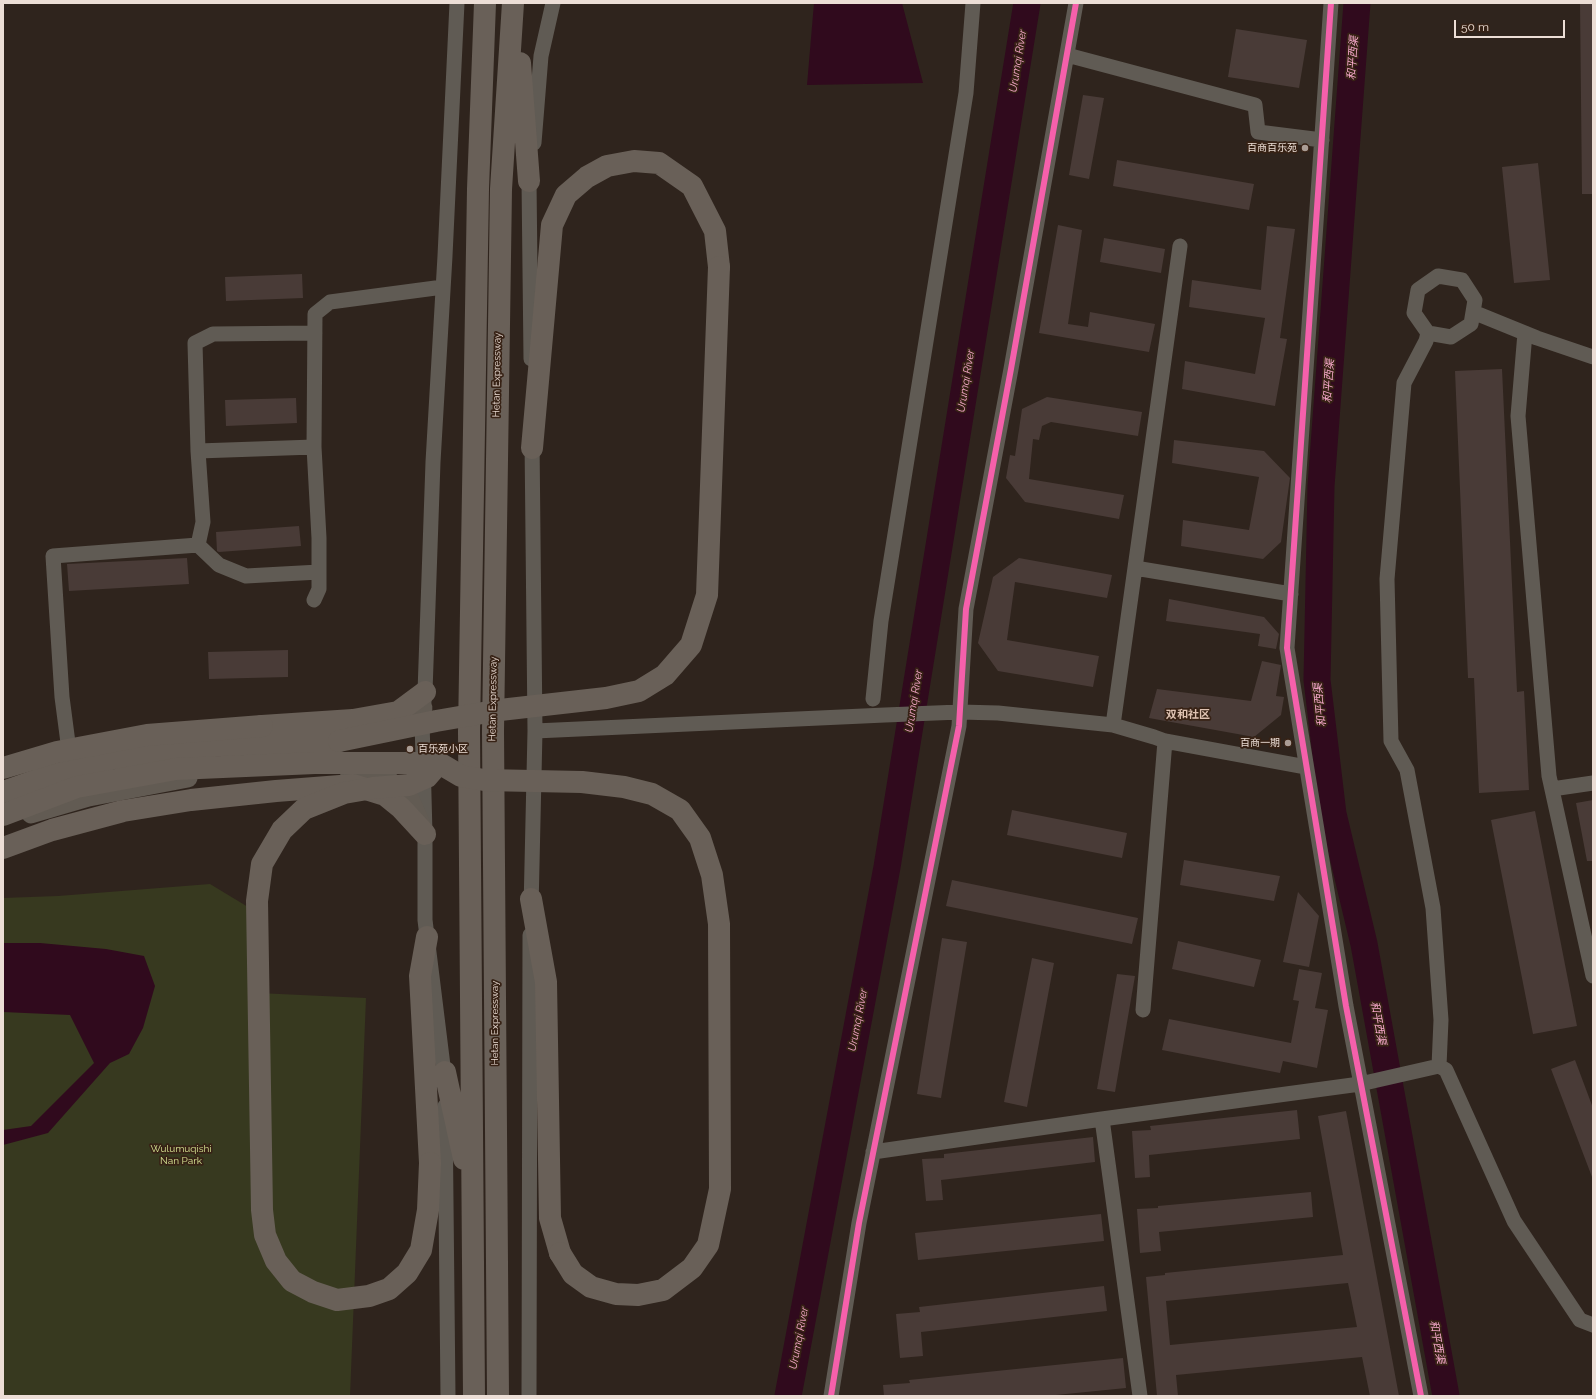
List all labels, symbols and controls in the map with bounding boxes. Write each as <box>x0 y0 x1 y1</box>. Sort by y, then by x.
scale bar <box>1456 12 1567 38</box>
text: 50 m <box>1461 20 1489 34</box>
water label: Urumqi River <box>1007 29 1029 93</box>
water label: 和平西渠 <box>1345 36 1361 80</box>
place label: 百商百乐苑 <box>1247 142 1297 154</box>
marker: 百商百乐苑 <box>1300 143 1310 153</box>
street label: Hetan Expressway <box>490 332 504 418</box>
water label: Urumqi River <box>955 349 977 413</box>
water label: 和平西渠 <box>1321 359 1337 403</box>
street label: Hetan Expressway <box>486 656 500 742</box>
water label: Urumqi River <box>903 669 925 733</box>
water label: 和平西渠 <box>1311 682 1329 728</box>
district label: 双和社区 <box>1166 708 1210 722</box>
place label: 百商一期 <box>1240 737 1280 749</box>
marker: 百商一期 <box>1283 738 1293 748</box>
place label: 百乐苑小区 <box>418 743 468 755</box>
marker: 百乐苑小区 <box>405 744 415 754</box>
street label: Hetan Expressway <box>489 980 501 1066</box>
water label: Urumqi River <box>845 988 871 1052</box>
water label: 和平西渠 <box>1368 1000 1388 1046</box>
park label: Wulumuqishi Nan Park <box>151 1143 211 1166</box>
water label: Urumqi River <box>786 1306 812 1370</box>
water label: 和平西渠 <box>1427 1319 1447 1365</box>

